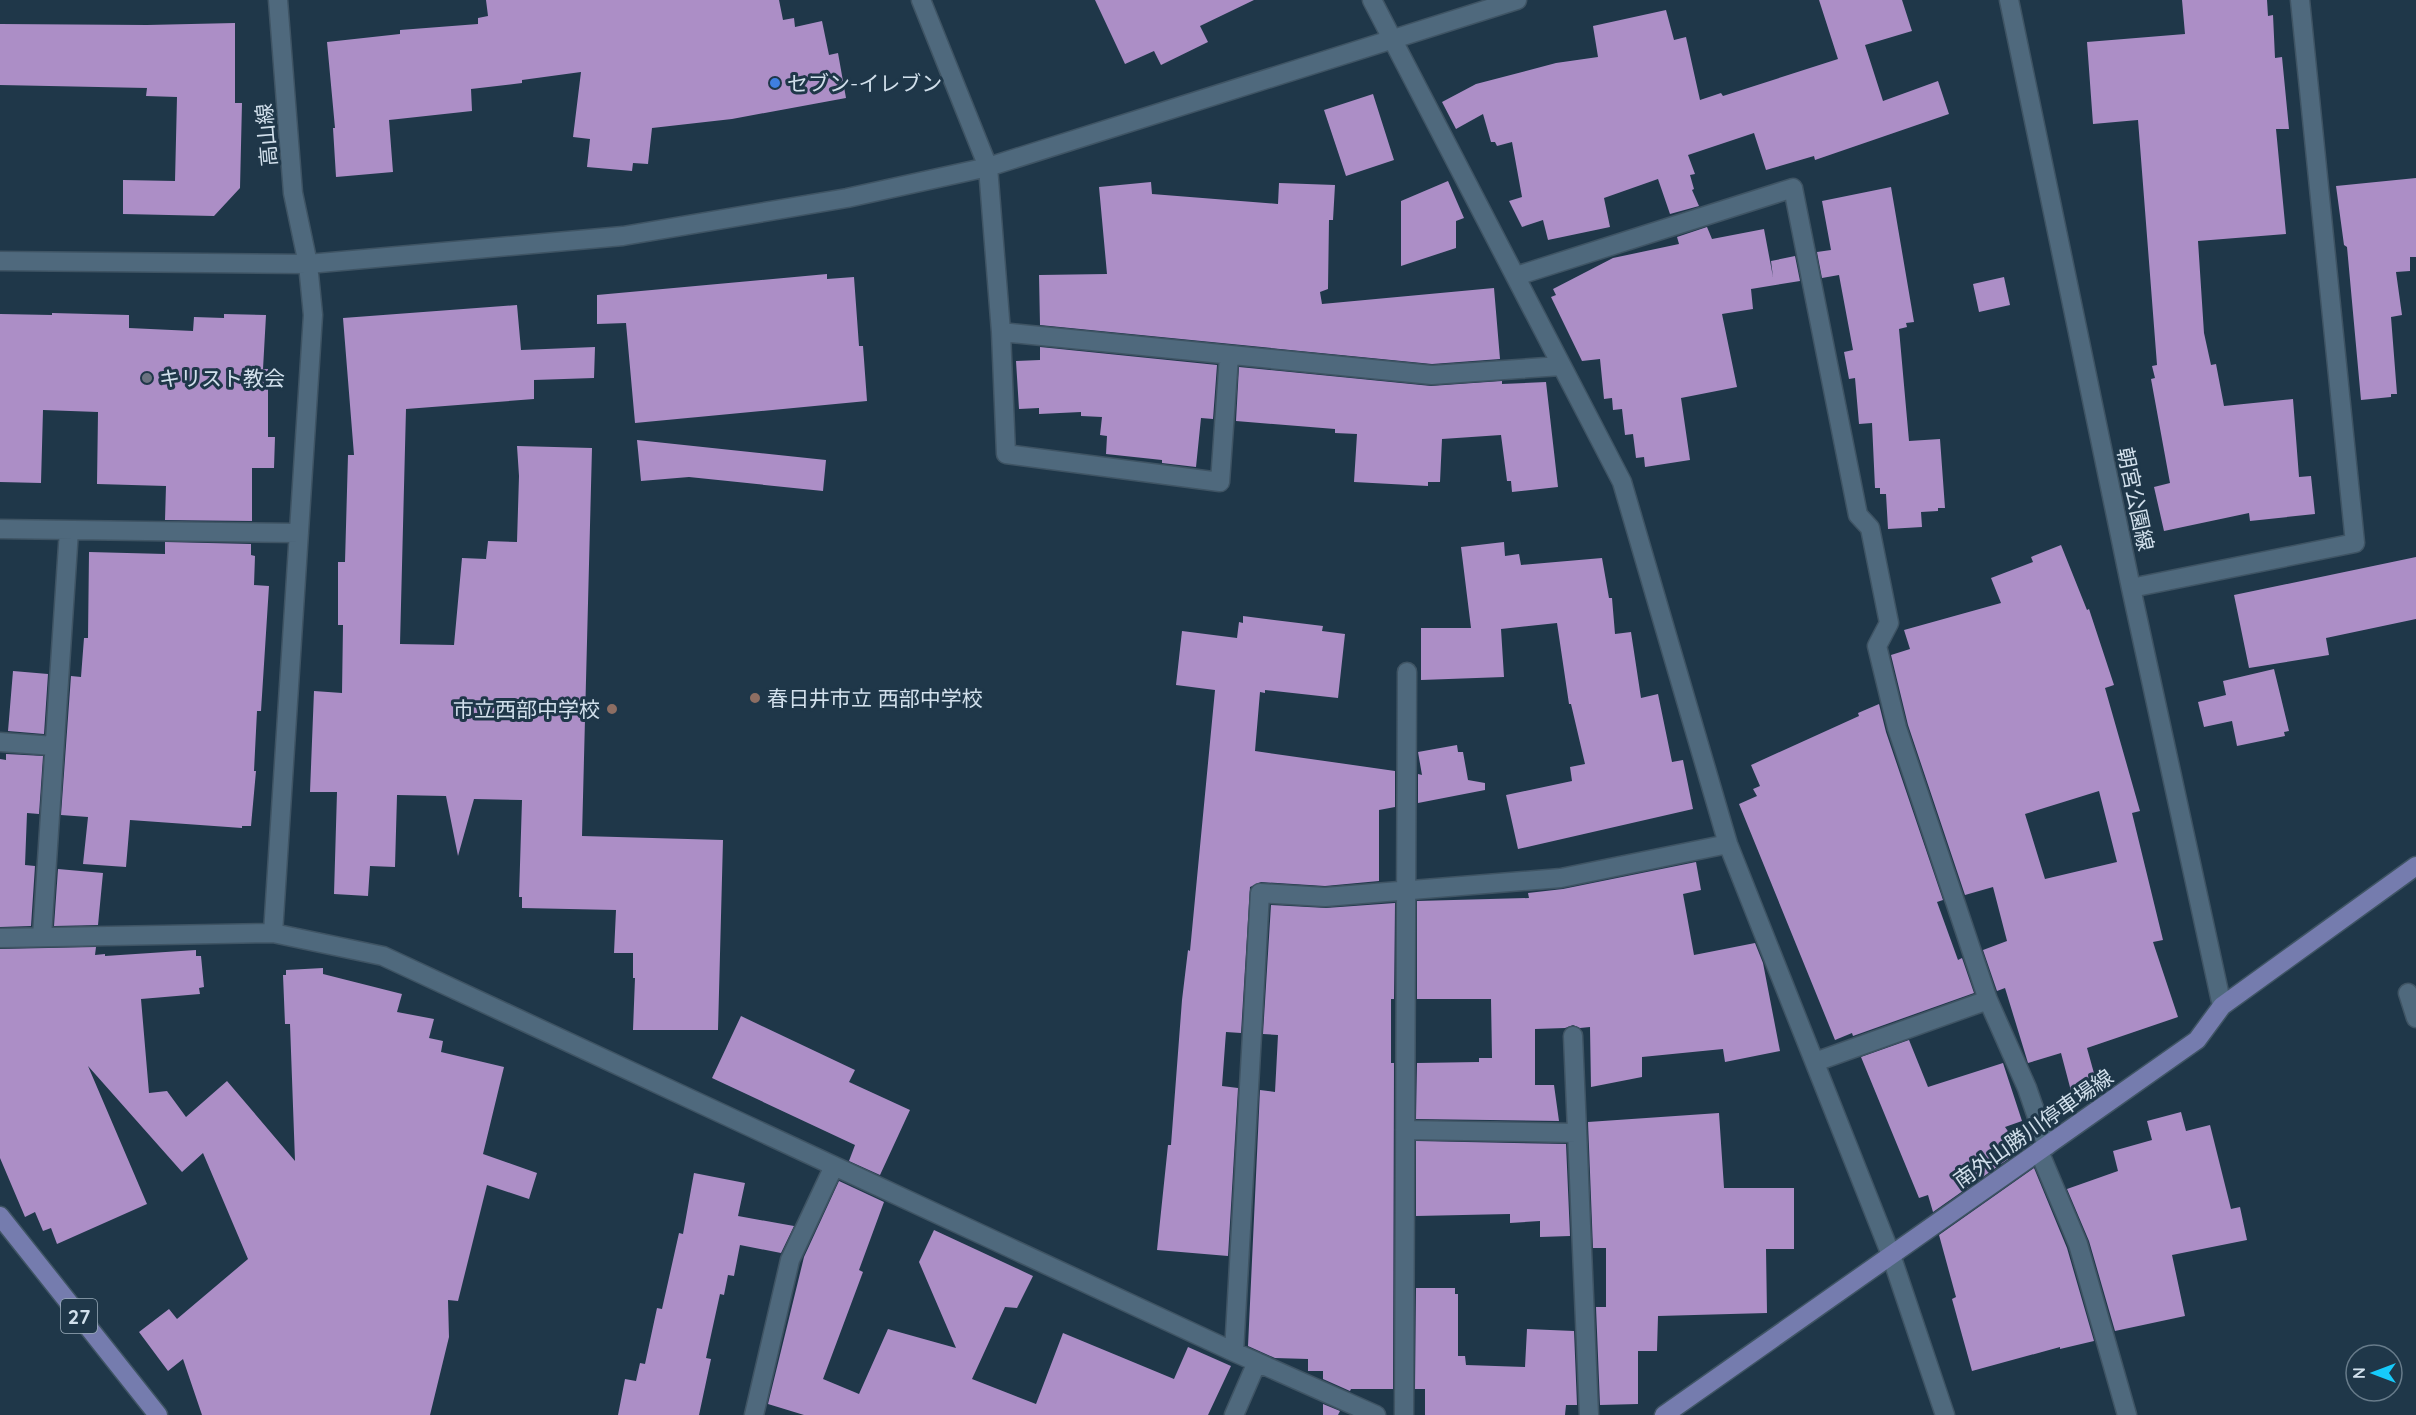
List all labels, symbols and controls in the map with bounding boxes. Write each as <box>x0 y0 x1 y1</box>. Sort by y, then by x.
place label: セブン-イレブン <box>787 70 942 96</box>
marker: セブン-イレブン <box>768 76 782 90</box>
street label: 高山線 <box>250 102 282 168</box>
place label: キリスト教会 <box>159 365 285 391</box>
marker: キリスト教会 <box>140 371 154 385</box>
street label: 朝宮公園線 <box>2112 445 2160 553</box>
place label: 春日井市立 西部中学校 <box>767 685 983 711</box>
marker: 春日井市立 西部中学校 <box>748 691 762 705</box>
place label: 市立西部中学校 <box>453 696 600 722</box>
marker: 市立西部中学校 <box>605 702 619 716</box>
street label: 南外山勝川停車場線 <box>1948 1063 2118 1193</box>
road number: 27 <box>61 1299 97 1333</box>
north arrow <box>2344 1343 2404 1403</box>
text: N <box>2349 1367 2369 1379</box>

